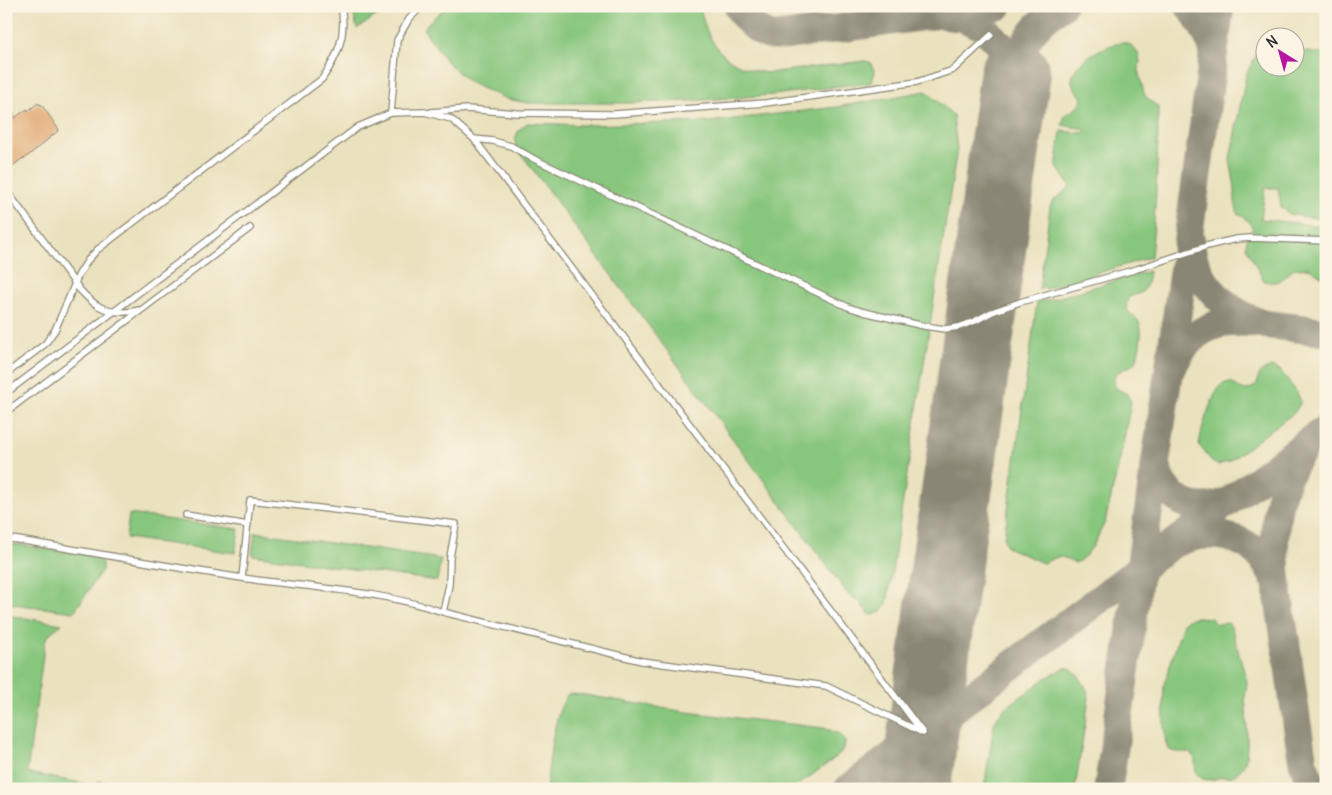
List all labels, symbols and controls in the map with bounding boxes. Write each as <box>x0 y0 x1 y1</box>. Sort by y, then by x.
north arrow <box>1254 28 1304 78</box>
text: N <box>1263 32 1281 52</box>

